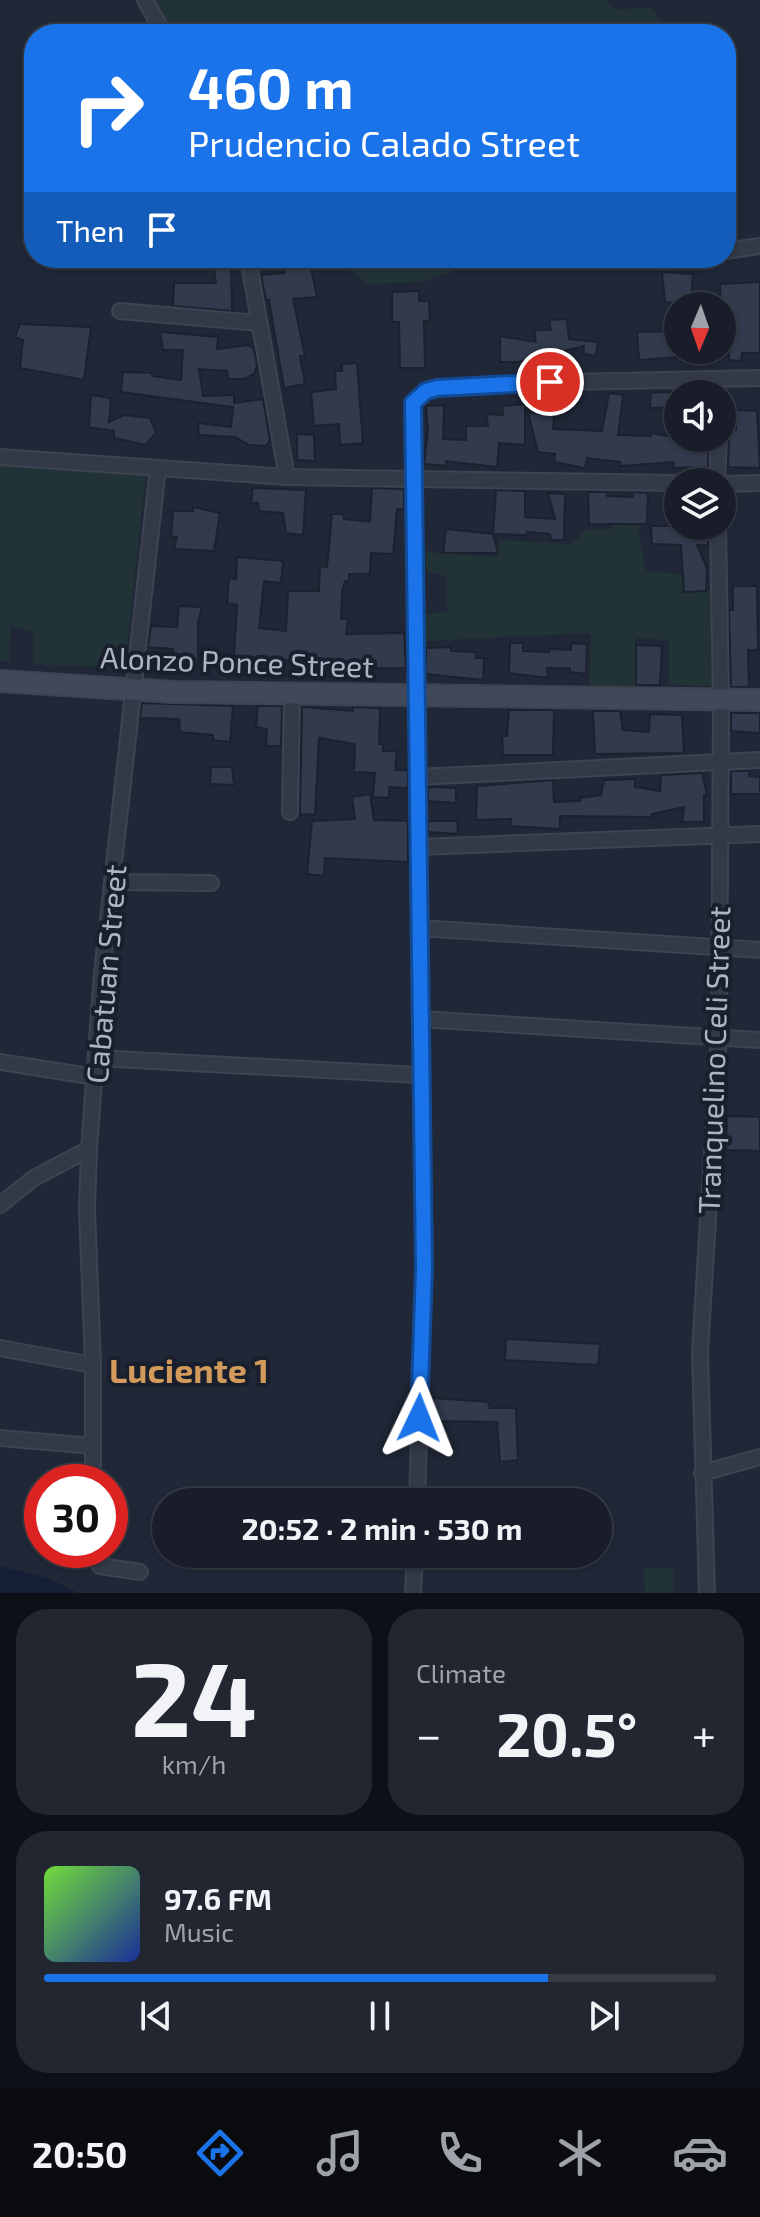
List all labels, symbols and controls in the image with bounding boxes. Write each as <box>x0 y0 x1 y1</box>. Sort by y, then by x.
text: 460 m <box>188 53 353 120</box>
icon: right <box>56 56 160 160</box>
text: Prudencio Calado Street <box>188 121 580 164</box>
icon: arrive <box>140 208 184 252</box>
text: Then <box>56 212 124 248</box>
north arrow <box>664 292 736 364</box>
map controls <box>664 292 736 540</box>
pin <box>516 348 584 416</box>
icon: arrive <box>528 360 572 404</box>
button: sound <box>664 380 736 452</box>
button: layers <box>664 468 736 540</box>
street label: Alonzo Ponce Street <box>100 638 374 684</box>
street label: Cabatuan Street <box>77 863 133 1085</box>
street label: Tranquelino Celi Street <box>690 905 736 1215</box>
district label: Luciente 1 <box>109 1349 269 1390</box>
position arrow <box>377 1376 461 1460</box>
speed limit sign: 30 <box>24 1464 128 1568</box>
text: 20:52 · 2 min · 530 m <box>241 1510 523 1546</box>
text: 24 <box>131 1633 257 1758</box>
text: Climate <box>416 1657 506 1688</box>
text: 20.5° <box>496 1697 637 1769</box>
text: − <box>416 1707 442 1760</box>
text: + <box>692 1707 716 1760</box>
text: km/h <box>162 1748 226 1779</box>
text: 97.6 FM <box>164 1880 272 1916</box>
text: Music <box>164 1916 234 1947</box>
icon: previous <box>134 1994 178 2038</box>
icon: pause <box>358 1994 402 2038</box>
icon: next <box>582 1994 626 2038</box>
icon: directions <box>192 2125 248 2181</box>
icon: music <box>312 2125 368 2181</box>
icon: phone <box>432 2125 488 2181</box>
icon: climate <box>552 2125 608 2181</box>
icon: car <box>672 2125 728 2181</box>
text: 20:50 <box>32 2132 128 2175</box>

